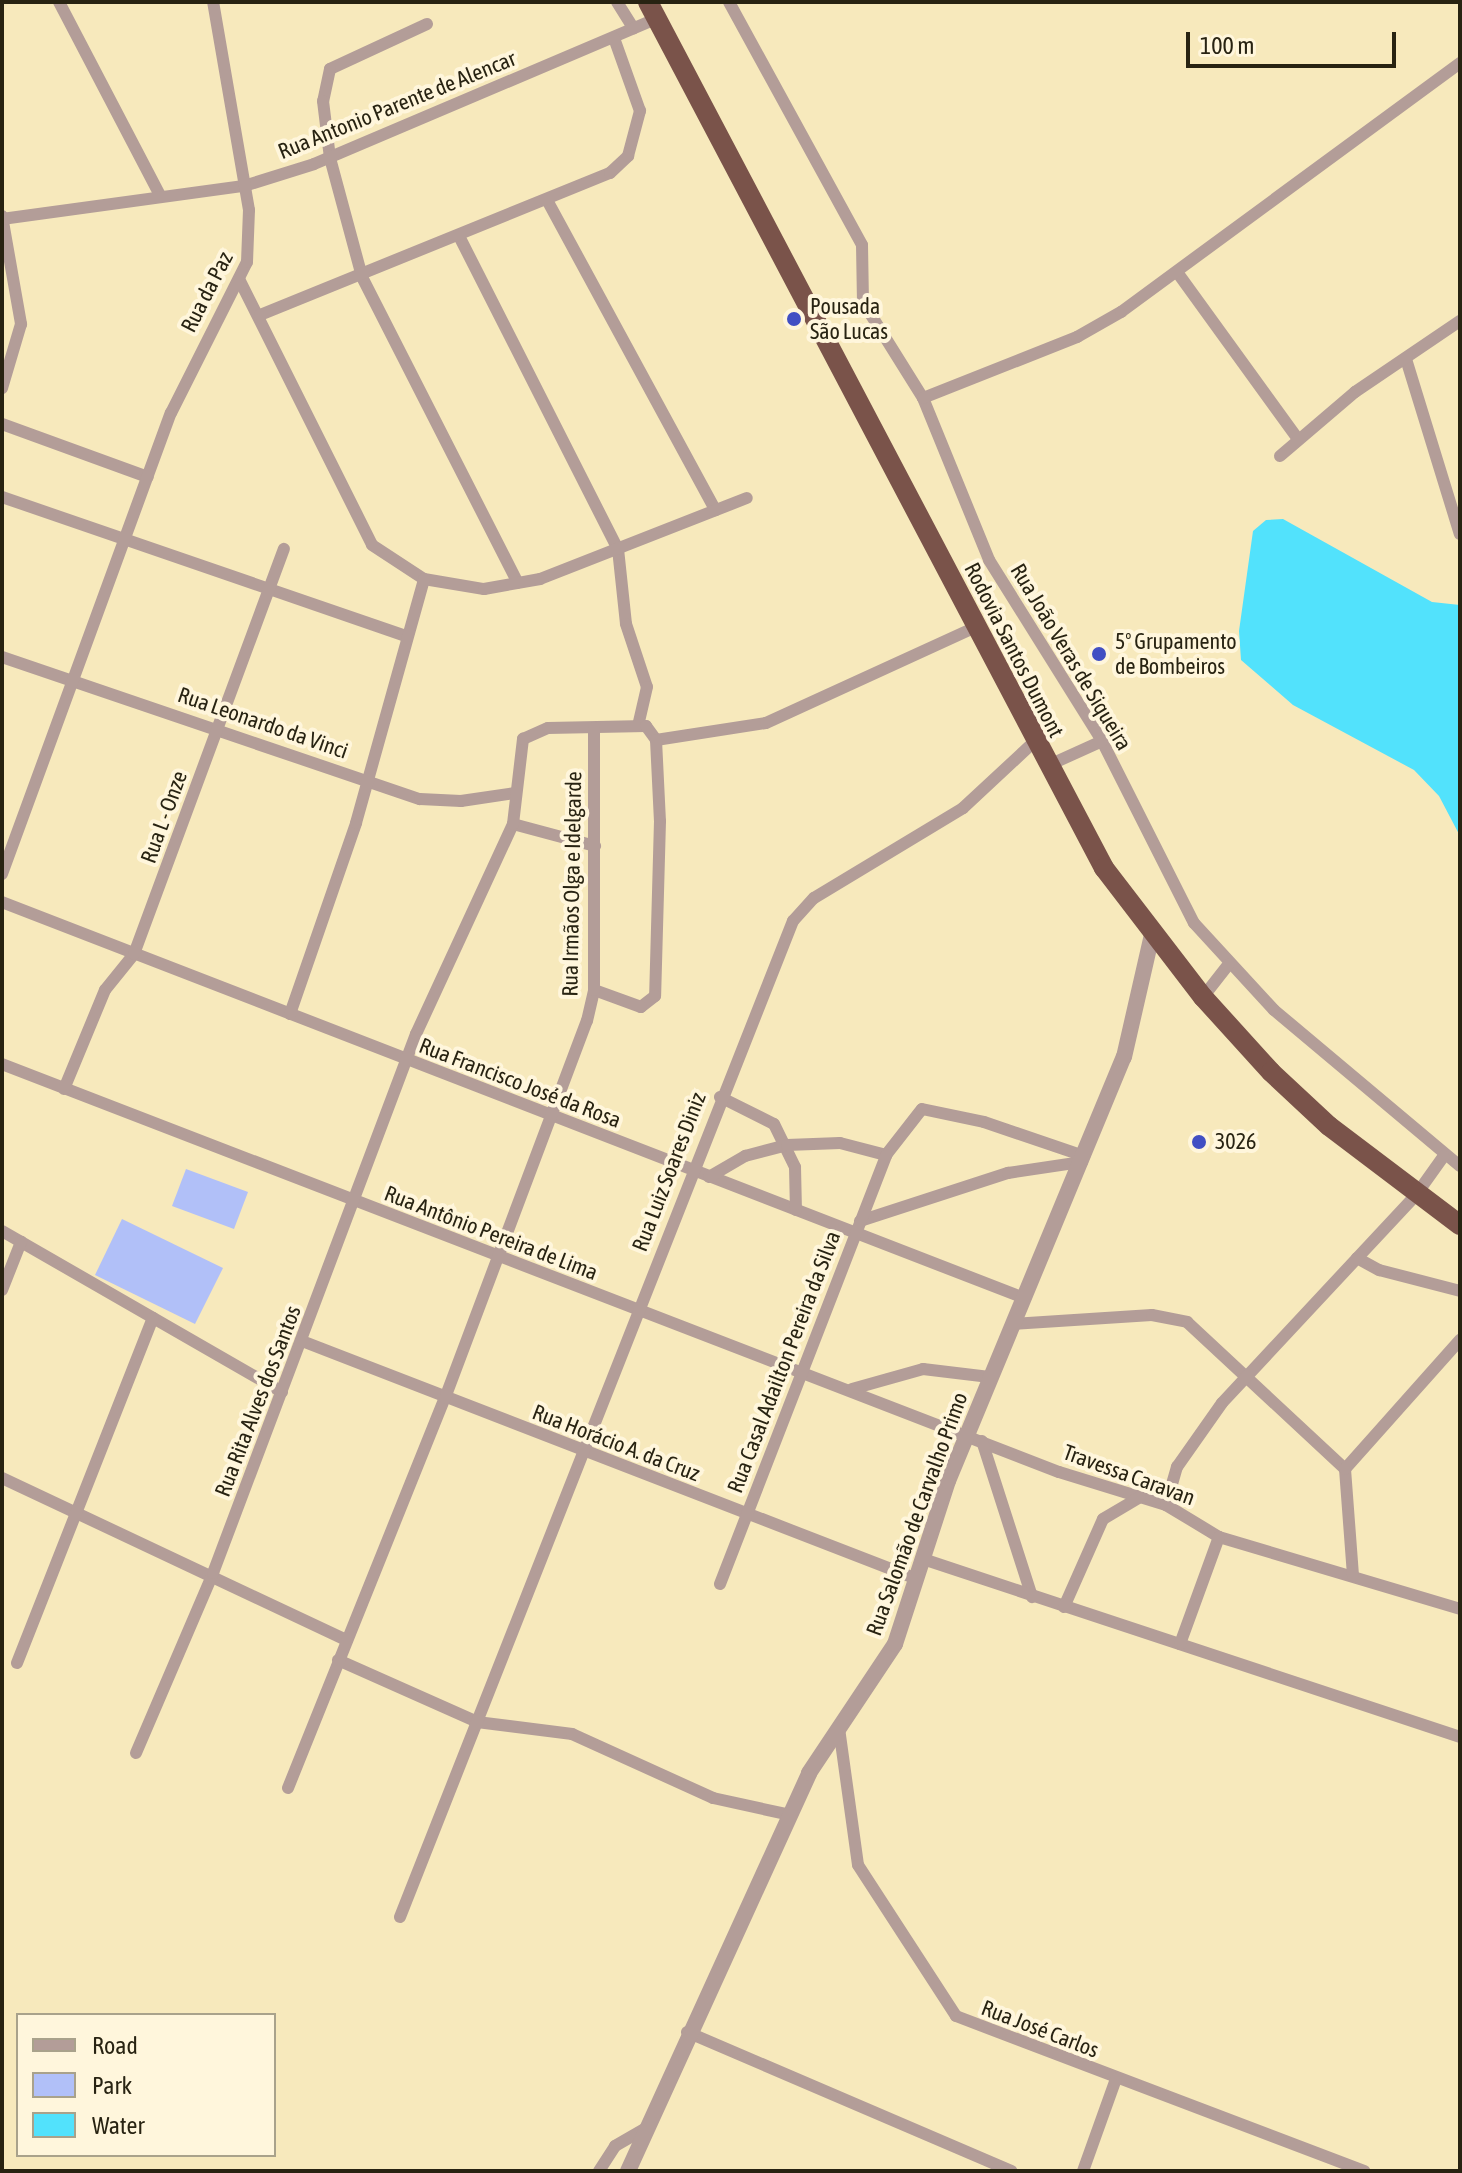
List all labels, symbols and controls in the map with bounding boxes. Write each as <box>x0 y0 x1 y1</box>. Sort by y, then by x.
scale bar <box>1190 16 1400 66</box>
text: 100 m <box>1200 32 1254 59</box>
street label: Rua Antonio Parente de Alencar <box>274 45 520 165</box>
street label: Rua da Paz <box>175 247 239 337</box>
place label: Pousada São Lucas <box>810 293 888 344</box>
marker: Pousada São Lucas <box>785 310 803 328</box>
street label: Rodovia Santos Dumont <box>958 558 1070 742</box>
street label: Rua João Veras de Siqueira <box>1005 559 1137 755</box>
place label: 5º Grupamento de Bombeiros <box>1115 628 1237 680</box>
marker: 5º Grupamento de Bombeiros <box>1090 645 1108 663</box>
street label: Rua Leonardo da Vinci <box>174 682 352 764</box>
street label: Rua L - Onze <box>135 767 193 867</box>
street label: Rua Irmãos Olga e Idelgarde <box>557 771 587 997</box>
street label: Rua Francisco José da Rosa <box>415 1032 625 1134</box>
street label: Rua Luiz Soares Diniz <box>627 1089 711 1255</box>
place label: 3026 <box>1215 1129 1256 1155</box>
marker: 3026 <box>1190 1133 1208 1151</box>
street label: Rua Antônio Pereira de Lima <box>381 1180 601 1286</box>
street label: Rua Casal Adailton Pereira da Silva <box>722 1227 846 1497</box>
street label: Rua Rita Alves dos Santos <box>209 1302 307 1500</box>
street label: Rua Salomão de Carvalho Primo <box>861 1389 973 1639</box>
street label: Rua Horácio A. da Cruz <box>529 1399 703 1487</box>
street label: Travessa Caravan <box>1059 1439 1199 1511</box>
street label: Rua José Carlos <box>978 1995 1102 2063</box>
legend <box>16 2013 276 2157</box>
text: Road <box>92 2032 138 2059</box>
text: Park <box>92 2072 132 2099</box>
text: Water <box>92 2112 145 2139</box>

